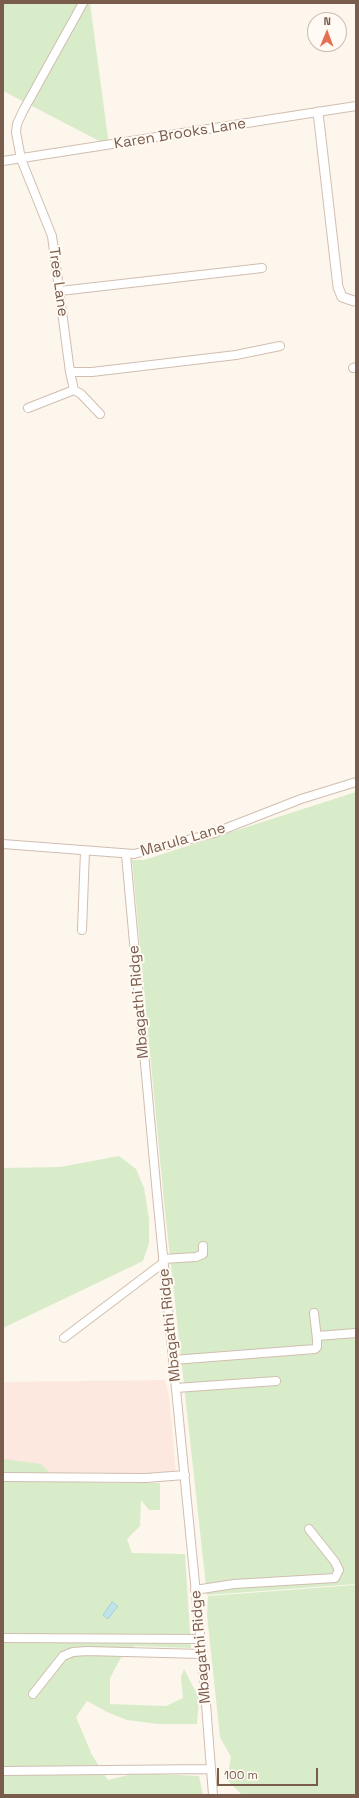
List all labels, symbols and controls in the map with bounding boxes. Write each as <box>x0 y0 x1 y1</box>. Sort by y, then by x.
north arrow <box>307 12 347 52</box>
text: N <box>323 14 331 28</box>
street label: Karen Brooks Lane <box>113 115 247 153</box>
street label: Tree Lane <box>44 246 72 318</box>
street label: Marula Lane <box>138 819 228 861</box>
street label: Mbagathi Ridge <box>125 945 153 1059</box>
street label: Mbagathi Ridge <box>155 1267 185 1383</box>
street label: Mbagathi Ridge <box>187 1590 215 1704</box>
scale bar <box>219 1760 320 1786</box>
text: 100 m <box>224 1767 258 1783</box>

